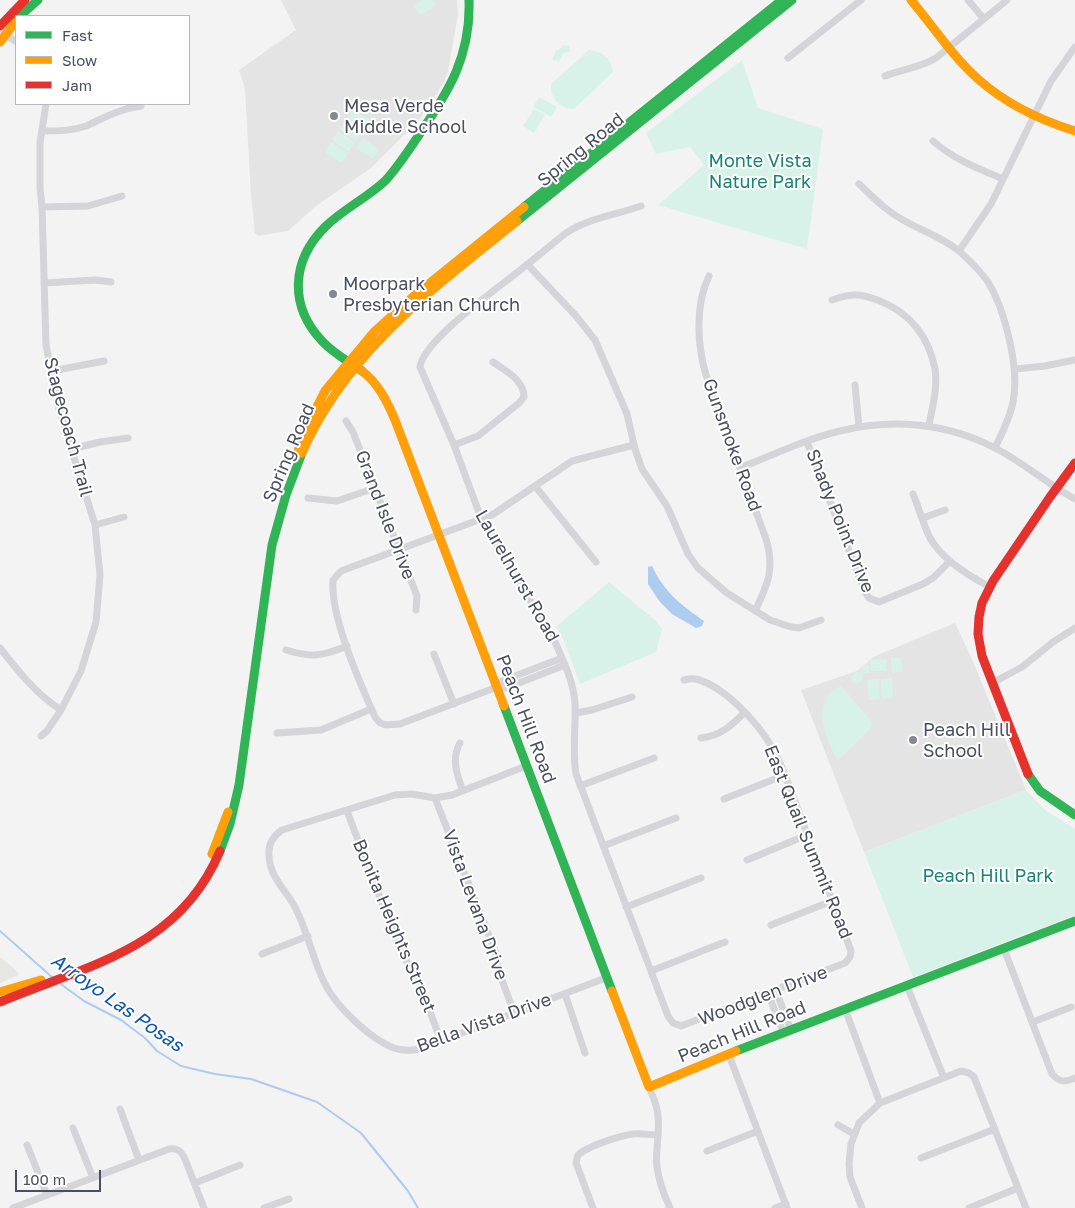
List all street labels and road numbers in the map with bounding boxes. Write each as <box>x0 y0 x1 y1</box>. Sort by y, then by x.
street label: Spring Road <box>533 109 629 191</box>
street label: Stagecoach Trail <box>39 355 97 499</box>
street label: Gunsmoke Road <box>698 376 766 514</box>
street label: Spring Road <box>259 400 319 506</box>
street label: Shady Point Drive <box>801 446 879 596</box>
street label: Grand Isle Drive <box>350 447 420 583</box>
street label: Laurelhurst Road <box>470 506 564 646</box>
street label: Peach Hill Road <box>492 652 560 786</box>
street label: East Quail Summit Road <box>759 742 857 942</box>
street label: Vista Levana Drive <box>438 827 512 983</box>
street label: Bonita Heights Street <box>348 836 440 1016</box>
street label: Woodglen Drive <box>695 961 831 1031</box>
street label: Bella Vista Drive <box>414 989 554 1057</box>
street label: Peach Hill Road <box>675 996 809 1068</box>

